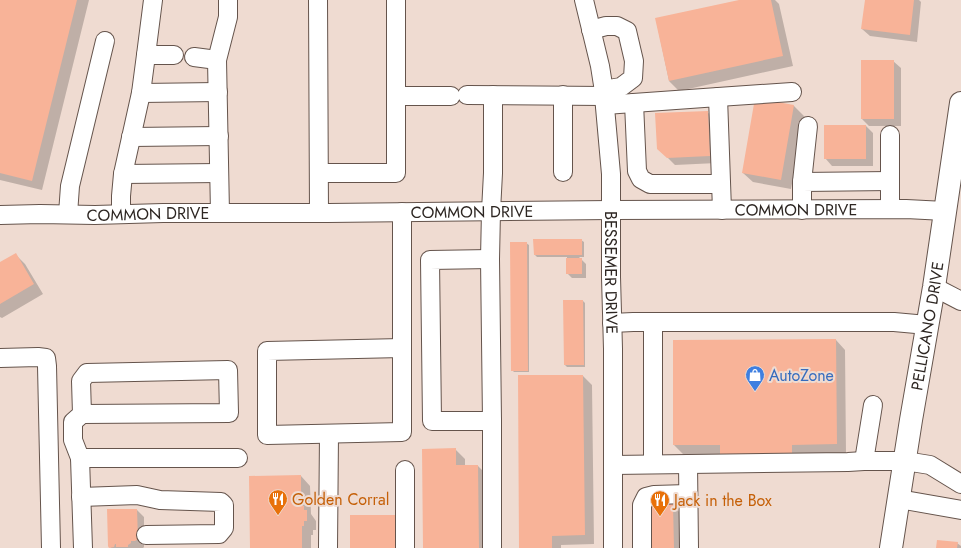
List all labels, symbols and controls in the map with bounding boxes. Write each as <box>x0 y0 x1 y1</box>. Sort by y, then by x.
street label: COMMON DRIVE <box>735 198 857 221</box>
street label: COMMON DRIVE <box>411 199 533 224</box>
street label: COMMON DRIVE <box>86 202 209 227</box>
street label: BESSEMER DRIVE <box>600 211 624 334</box>
street label: PELLICANO DRIVE <box>905 260 949 392</box>
shop icon: AutoZone <box>744 364 766 392</box>
place label: AutoZone <box>769 364 834 387</box>
restaurant icon: Golden Corral <box>267 488 289 516</box>
place label: Golden Corral <box>292 488 389 511</box>
restaurant icon: Jack in the Box <box>649 489 671 517</box>
place label: Jack in the Box <box>672 489 772 512</box>

